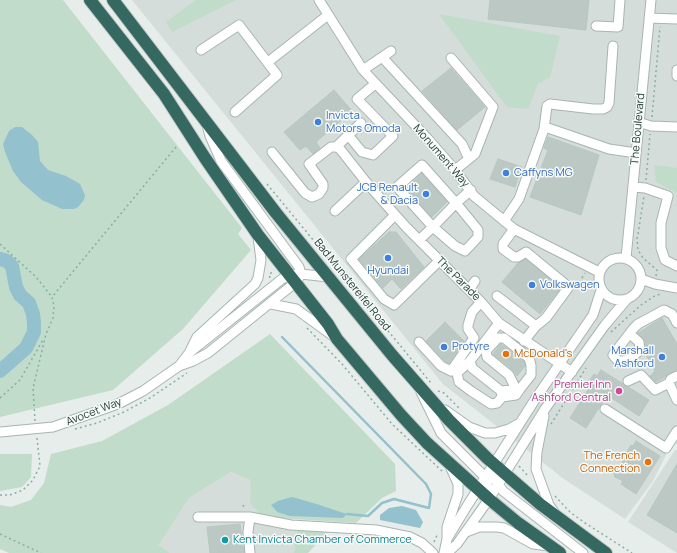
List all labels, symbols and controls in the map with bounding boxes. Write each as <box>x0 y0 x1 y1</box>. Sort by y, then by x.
street label: The Boulevard <box>628 93 648 165</box>
place label: Invicta Motors Omoda <box>326 109 401 135</box>
marker: Invicta Motors Omoda <box>313 117 323 127</box>
street label: Monument Way <box>410 122 472 190</box>
place label: Caffyns MG <box>514 166 573 180</box>
marker: Caffyns MG <box>501 168 511 178</box>
place label: JCB Renault & Dacia <box>357 181 418 207</box>
marker: JCB Renault & Dacia <box>421 189 431 199</box>
street label: Bad Munstereifel Road <box>311 237 393 333</box>
marker: Hyundai <box>383 253 393 263</box>
street label: The Parade <box>433 254 483 304</box>
place label: Hyundai <box>367 264 409 278</box>
place label: Volkswagen <box>540 278 599 292</box>
marker: Volkswagen <box>527 280 537 290</box>
place label: Protyre <box>452 340 489 354</box>
marker: Protyre <box>439 342 449 352</box>
place label: Marshall Ashford <box>611 344 654 370</box>
place label: McDonald's <box>514 347 572 361</box>
marker: McDonald's <box>501 349 511 359</box>
marker: Marshall Ashford <box>657 352 667 362</box>
place label: Premier Inn Ashford Central <box>531 378 611 404</box>
marker: Premier Inn Ashford Central <box>614 386 624 396</box>
street label: Avocet Way <box>64 395 124 429</box>
place label: The French Connection <box>580 449 640 475</box>
marker: The French Connection <box>643 457 653 467</box>
place label: Kent Invicta Chamber of Commerce <box>233 533 412 547</box>
marker: Kent Invicta Chamber of Commerce <box>220 535 230 545</box>

